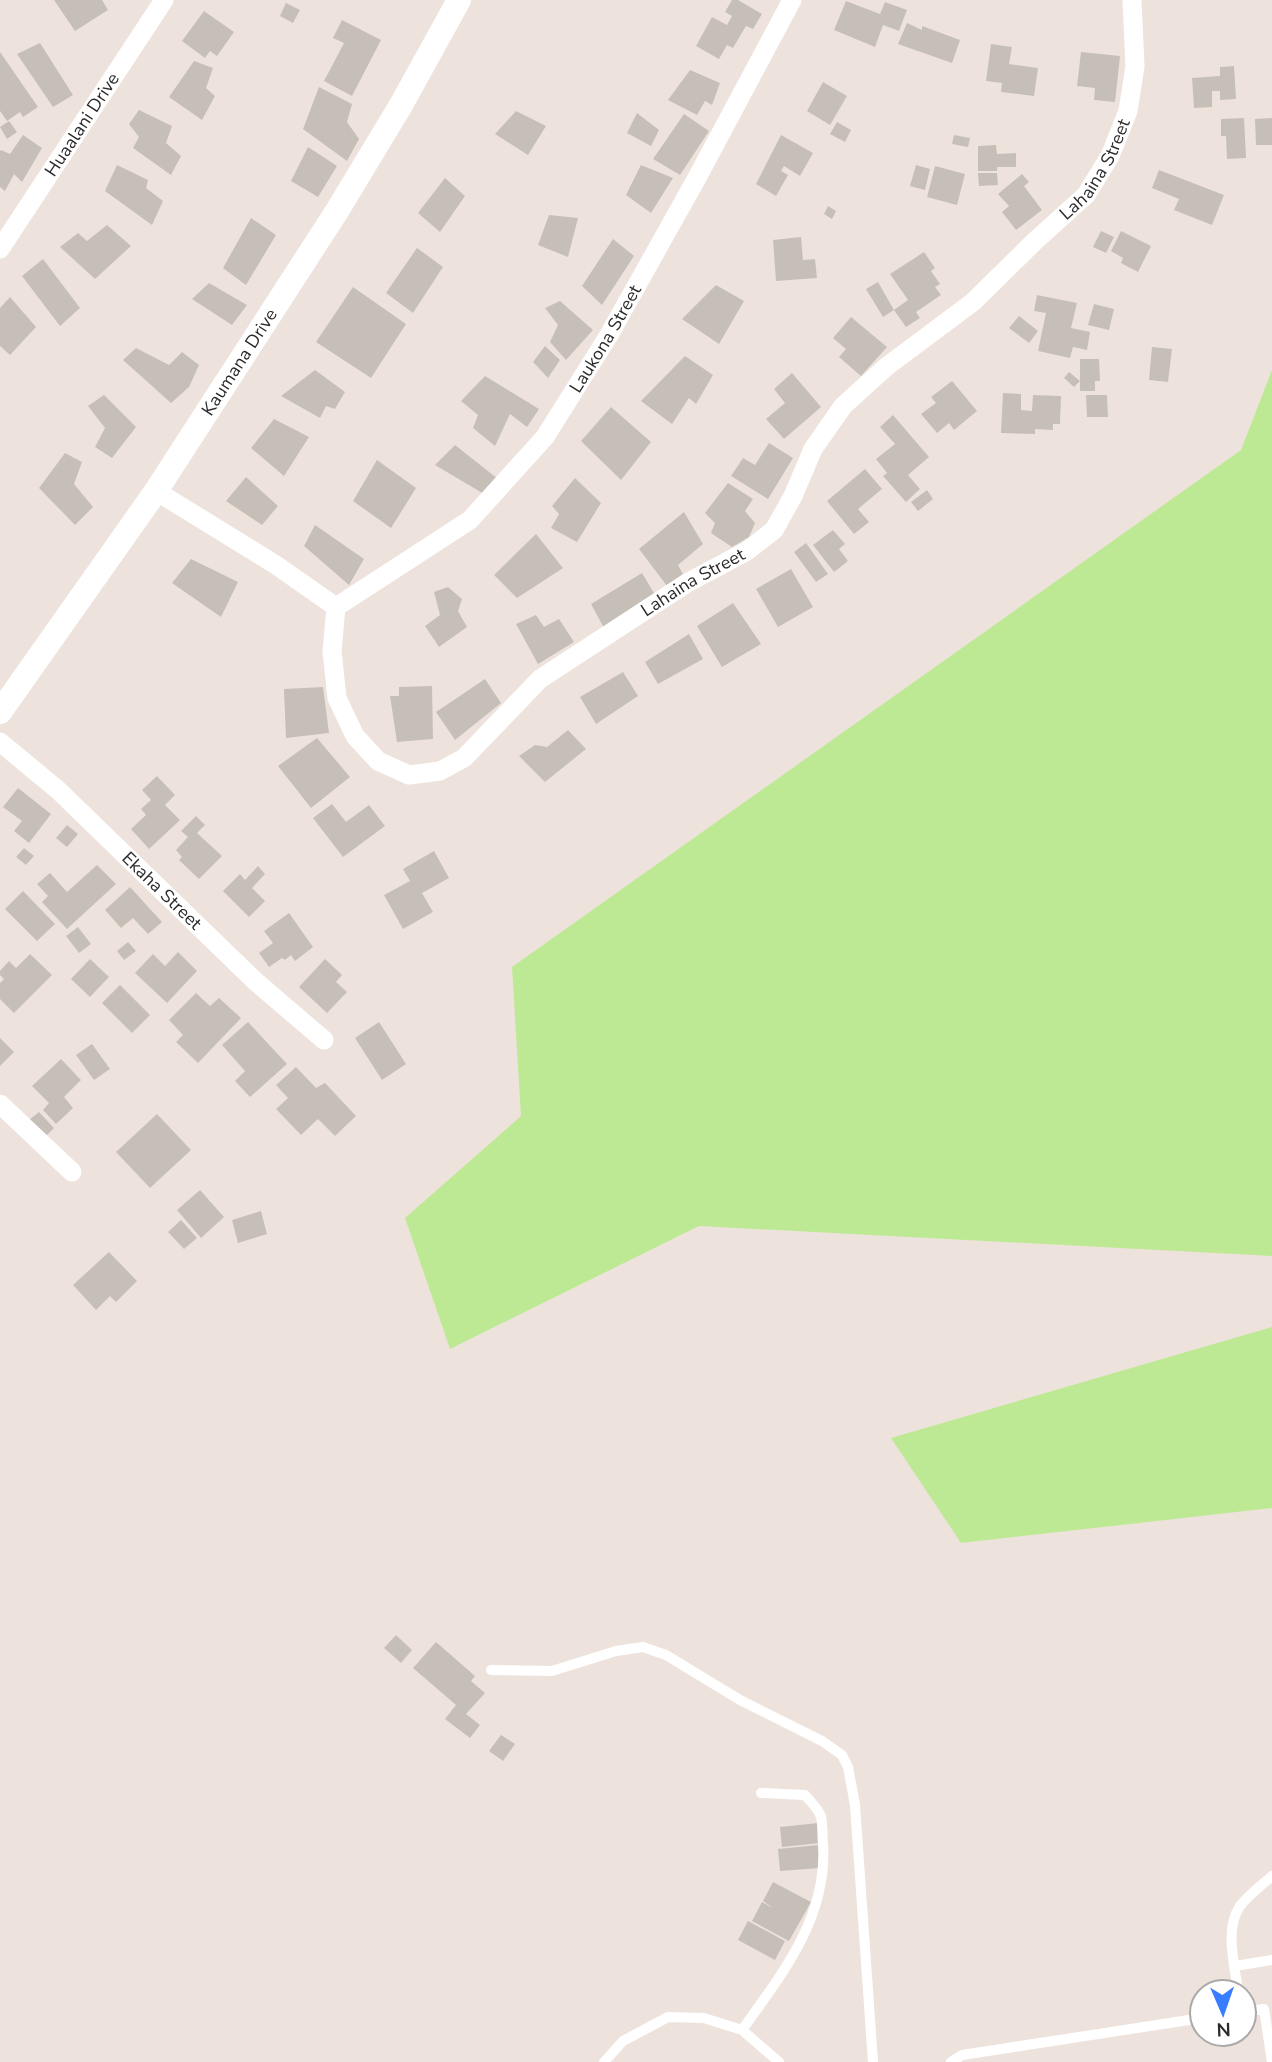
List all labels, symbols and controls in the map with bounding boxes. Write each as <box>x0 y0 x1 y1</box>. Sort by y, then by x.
street label: Huaalani Drive <box>39 68 125 181</box>
street label: Lahaina Street <box>1054 114 1136 225</box>
street label: Laukona Street <box>564 280 647 397</box>
street label: Kaumana Drive <box>196 304 283 420</box>
street label: Lahaina Street <box>636 542 750 622</box>
street label: Ekaha Street <box>117 846 208 936</box>
north arrow <box>1188 1978 1258 2048</box>
text: N <box>1216 2016 1231 2042</box>

